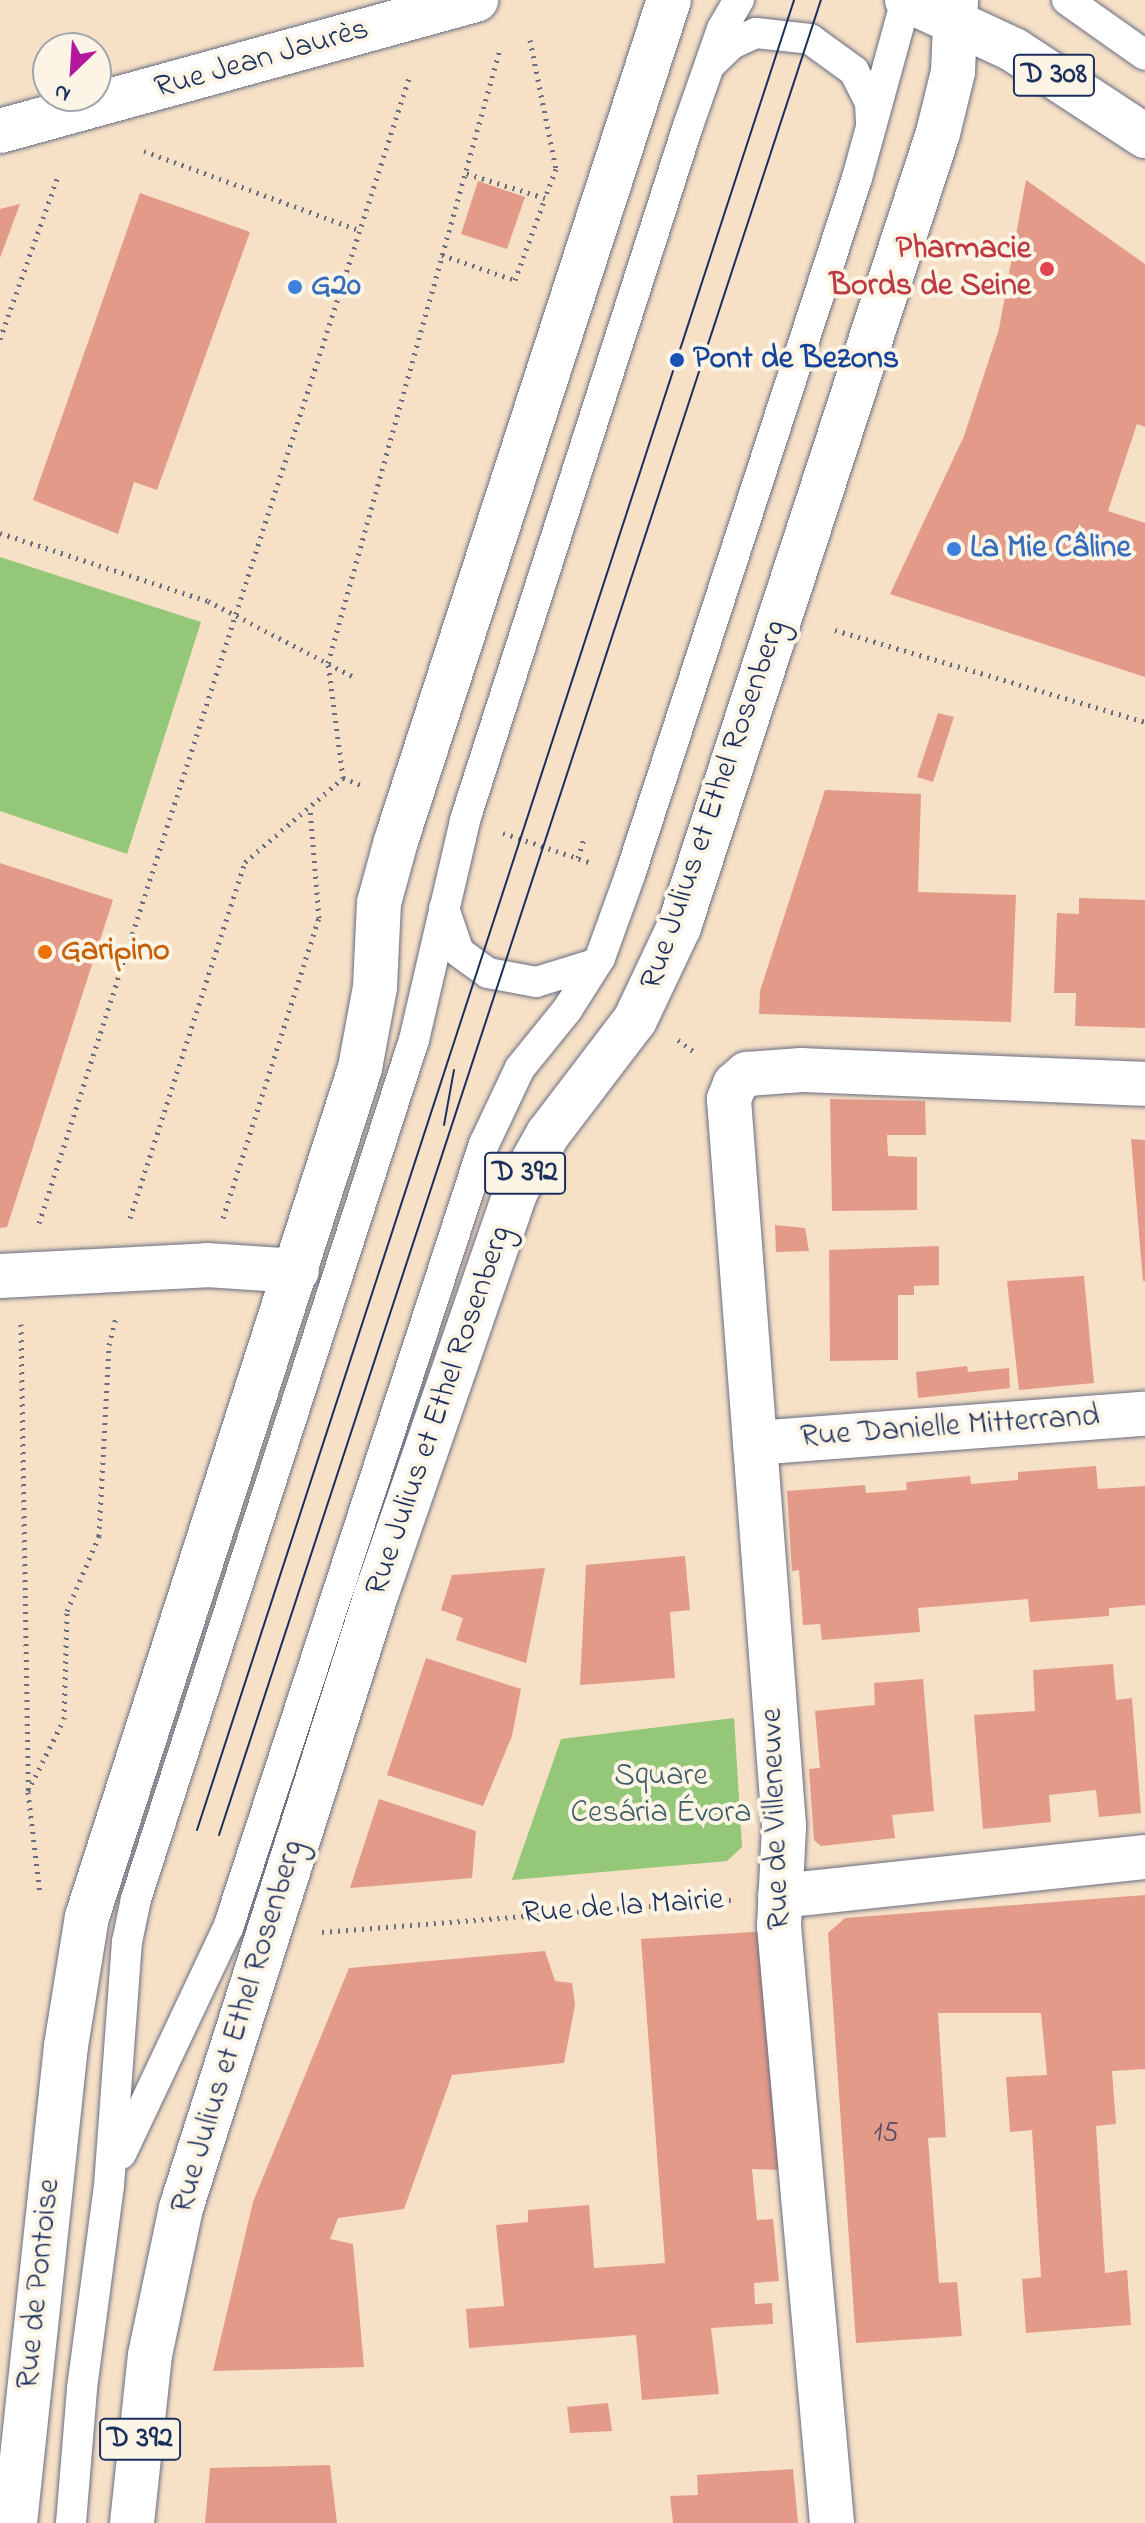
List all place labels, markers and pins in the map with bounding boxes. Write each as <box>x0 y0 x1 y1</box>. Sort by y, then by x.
place label: Pharmacie Bords de Seine <box>830 232 1031 307</box>
marker: Pharmacie Bords de Seine <box>1038 260 1056 278</box>
place label: G20 <box>311 268 361 306</box>
marker: G20 <box>286 278 304 296</box>
place label: Pont de Bezons <box>693 341 899 379</box>
marker: Pont de Bezons <box>668 351 686 369</box>
place label: La Mie Câline <box>970 530 1131 568</box>
marker: La Mie Câline <box>945 540 963 558</box>
place label: Garipino <box>61 933 170 971</box>
marker: Garipino <box>36 943 54 961</box>

